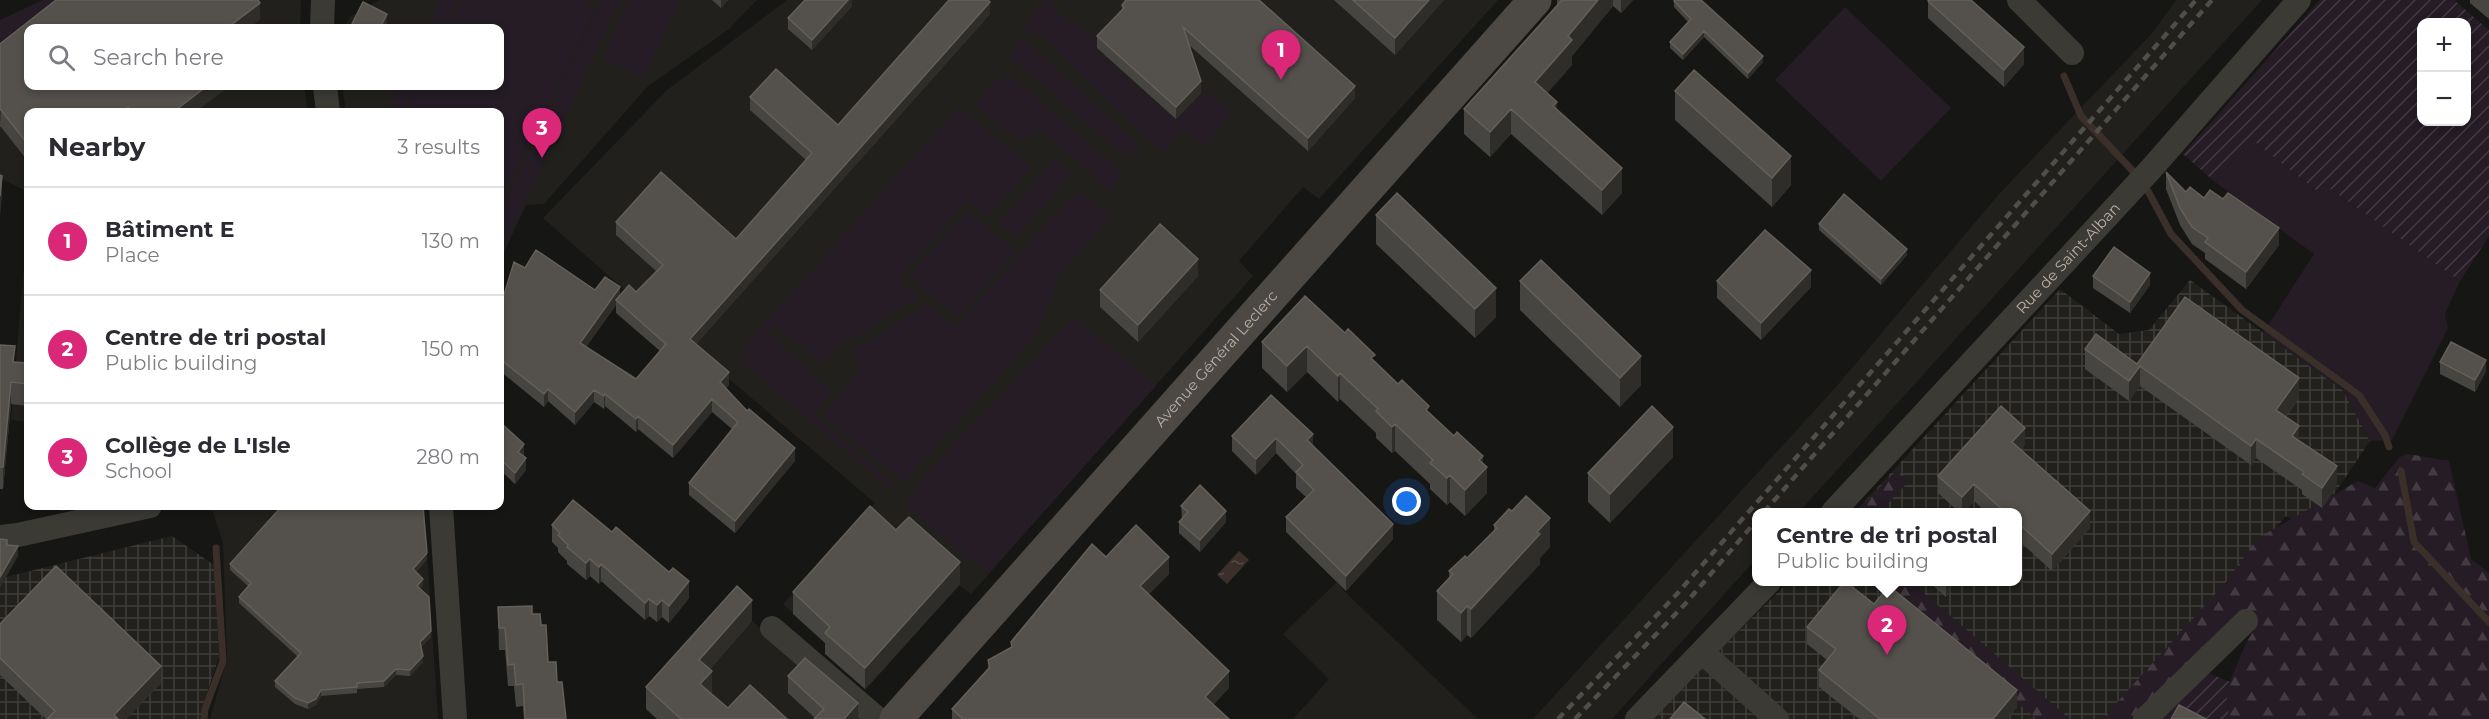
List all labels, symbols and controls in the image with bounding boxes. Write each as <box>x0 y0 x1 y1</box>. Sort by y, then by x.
map controls <box>2417 18 2471 126</box>
button: + <box>2417 18 2471 72</box>
search box <box>24 24 504 90</box>
pin: 1 <box>1262 31 1300 80</box>
icon: search <box>45 41 78 74</box>
text: Search here <box>93 44 224 71</box>
button: − <box>2417 72 2471 126</box>
pin: 3 <box>522 108 562 158</box>
text: Nearby <box>48 131 145 163</box>
text: 3 results <box>397 135 480 159</box>
street label: Rue de Saint-Alban <box>2012 198 2124 317</box>
text: Bâtiment E <box>105 216 234 243</box>
text: 1 <box>64 229 71 253</box>
text: 130 m <box>422 229 480 253</box>
text: Place <box>105 243 160 267</box>
street label: Avenue Général Leclerc <box>1150 286 1281 431</box>
text: Centre de tri postal <box>105 324 326 351</box>
text: 2 <box>62 337 73 361</box>
text: 150 m <box>422 337 480 361</box>
text: Public building <box>105 351 258 375</box>
text: Collège de L'Isle <box>105 432 291 459</box>
text: 3 <box>62 445 73 469</box>
text: 280 m <box>416 445 480 469</box>
text: School <box>105 459 172 483</box>
your location <box>1392 487 1421 516</box>
popup <box>1752 508 2022 586</box>
text: Centre de tri postal <box>1776 522 1998 549</box>
text: Public building <box>1776 549 1929 573</box>
pin: 2 <box>1868 606 1906 655</box>

